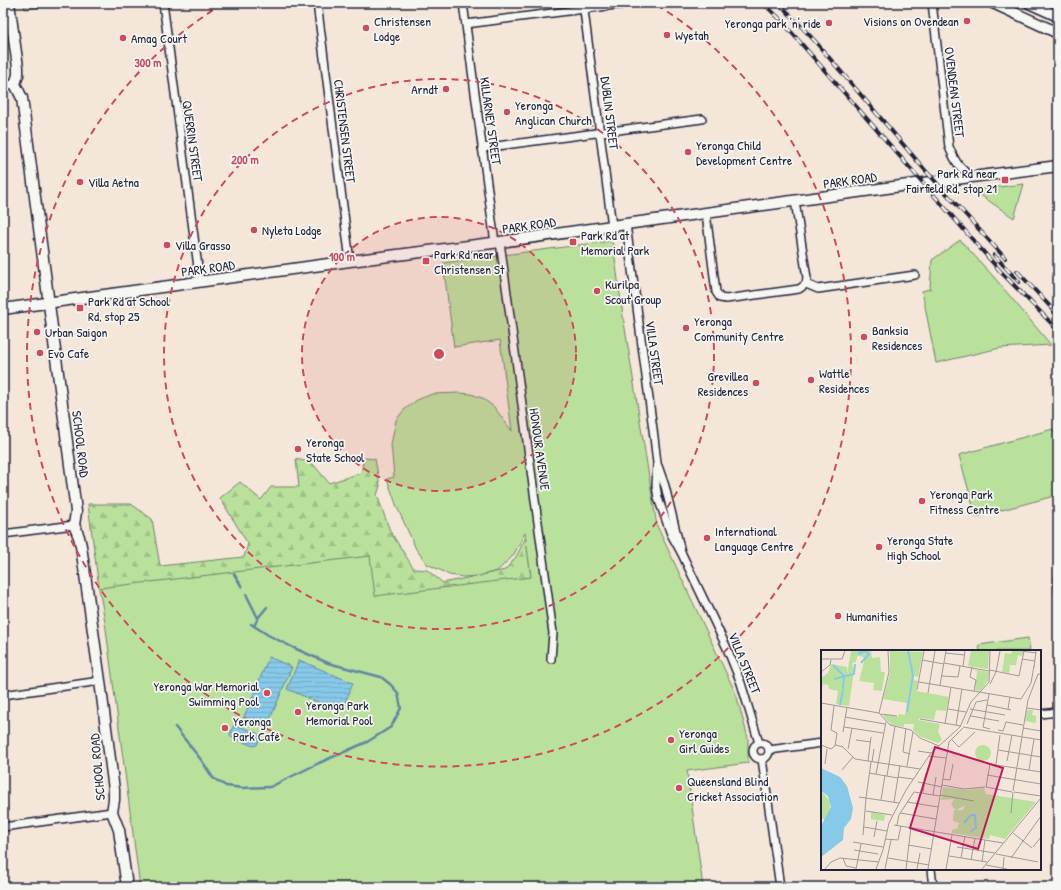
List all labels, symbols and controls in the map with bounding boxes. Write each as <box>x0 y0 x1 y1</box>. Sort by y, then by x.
place label: Christensen Lodge <box>374 12 431 45</box>
place label: Visions on Ovendean <box>863 12 959 30</box>
place label: Yeronga park 'n' ride <box>725 14 821 32</box>
marker: Visions on Ovendean <box>962 16 972 26</box>
marker: Yeronga park 'n' ride <box>824 18 834 28</box>
marker: Christensen Lodge <box>361 23 371 33</box>
place label: Wyetah <box>675 26 709 44</box>
place label: Amag Court <box>131 29 188 47</box>
marker: Wyetah <box>662 30 672 40</box>
marker: Amag Court <box>118 33 128 43</box>
street label: OVENDEAN STREET <box>941 46 970 139</box>
text: 300 m <box>134 54 162 71</box>
street label: KILLARNEY STREET <box>476 76 506 167</box>
street label: DUBLIN STREET <box>597 76 624 151</box>
street label: CHRISTENSEN STREET <box>330 78 360 185</box>
place label: Arndt <box>411 80 439 98</box>
marker: Arndt <box>441 84 451 94</box>
place label: Yeronga Anglican Church <box>515 96 592 129</box>
street label: QUERRIN STREET <box>178 99 208 184</box>
marker: Yeronga Anglican Church <box>502 107 512 117</box>
place label: Yeronga Child Development Centre <box>696 136 792 169</box>
marker: Yeronga Child Development Centre <box>683 147 693 157</box>
text: 200 m <box>231 151 259 168</box>
place label: Park Rd near Fairfield Rd, stop 21 <box>906 164 997 197</box>
street label: PARK ROAD <box>822 167 879 193</box>
place label: Villa Aetna <box>88 173 139 191</box>
marker: Park Rd near Fairfield Rd, stop 21 <box>1000 175 1010 185</box>
marker: Villa Aetna <box>75 177 85 187</box>
street label: PARK ROAD <box>501 212 558 238</box>
place label: Nyleta Lodge <box>262 221 322 239</box>
marker: Nyleta Lodge <box>249 225 259 235</box>
place label: Park Rd at Memorial Park <box>581 226 650 259</box>
place label: Villa Grasso <box>175 236 231 254</box>
marker: Park Rd at Memorial Park <box>568 237 578 247</box>
marker: Villa Grasso <box>162 240 172 250</box>
place label: Park Rd near Christensen St <box>434 245 505 278</box>
text: 100 m <box>329 248 355 265</box>
street label: PARK ROAD <box>180 255 237 281</box>
marker: Park Rd near Christensen St <box>421 256 431 266</box>
place label: Kurilpa Scout Group <box>605 275 662 308</box>
marker: Kurilpa Scout Group <box>592 286 602 296</box>
place label: Park Rd at School Rd, stop 25 <box>88 292 170 325</box>
marker: Park Rd at School Rd, stop 25 <box>75 303 85 313</box>
place label: Yeronga Community Centre <box>694 312 784 345</box>
street label: VILLA STREET <box>642 320 669 387</box>
place label: Banksia Residences <box>872 321 922 354</box>
place label: Urban Saigon <box>45 323 107 341</box>
marker: Yeronga Community Centre <box>681 323 691 333</box>
marker: Urban Saigon <box>32 327 42 337</box>
marker: Banksia Residences <box>859 332 869 342</box>
place label: Evo Cafe <box>48 344 89 362</box>
centre of rings <box>432 347 446 361</box>
marker: Evo Cafe <box>35 348 45 358</box>
place label: Wattle Residences <box>819 364 869 397</box>
place label: Grevillea Residences <box>698 367 748 400</box>
marker: Wattle Residences <box>806 375 816 385</box>
marker: Grevillea Residences <box>751 378 761 388</box>
street label: HONOUR AVENUE <box>525 407 555 491</box>
street label: SCHOOL ROAD <box>68 410 94 479</box>
place label: Yeronga State School <box>306 433 365 466</box>
marker: Yeronga State School <box>293 444 303 454</box>
place label: Yeronga Park Fitness Centre <box>929 485 999 518</box>
marker: Yeronga Park Fitness Centre <box>917 496 927 506</box>
place label: International Language Centre <box>715 522 794 555</box>
place label: Yeronga State High School <box>887 531 953 564</box>
marker: International Language Centre <box>702 533 712 543</box>
marker: Yeronga State High School <box>874 542 884 552</box>
place label: Humanities <box>846 607 898 625</box>
marker: Humanities <box>833 611 843 621</box>
street label: VILLA STREET <box>724 630 766 697</box>
inset map <box>821 650 1041 870</box>
place label: Yeronga War Memorial Swimming Pool <box>154 677 260 710</box>
marker: Yeronga War Memorial Swimming Pool <box>262 688 272 698</box>
place label: Yeronga Park Memorial Pool <box>306 696 373 729</box>
marker: Yeronga Park Memorial Pool <box>293 707 303 717</box>
place label: Yeronga Park Café <box>233 712 280 745</box>
marker: Yeronga Park Café <box>220 723 230 733</box>
place label: Yeronga Girl Guides <box>679 724 729 757</box>
street label: SCHOOL ROAD <box>85 732 109 801</box>
marker: Yeronga Girl Guides <box>666 735 676 745</box>
place label: Queensland Blind Cricket Association <box>687 772 778 805</box>
marker: Queensland Blind Cricket Association <box>674 783 684 793</box>

